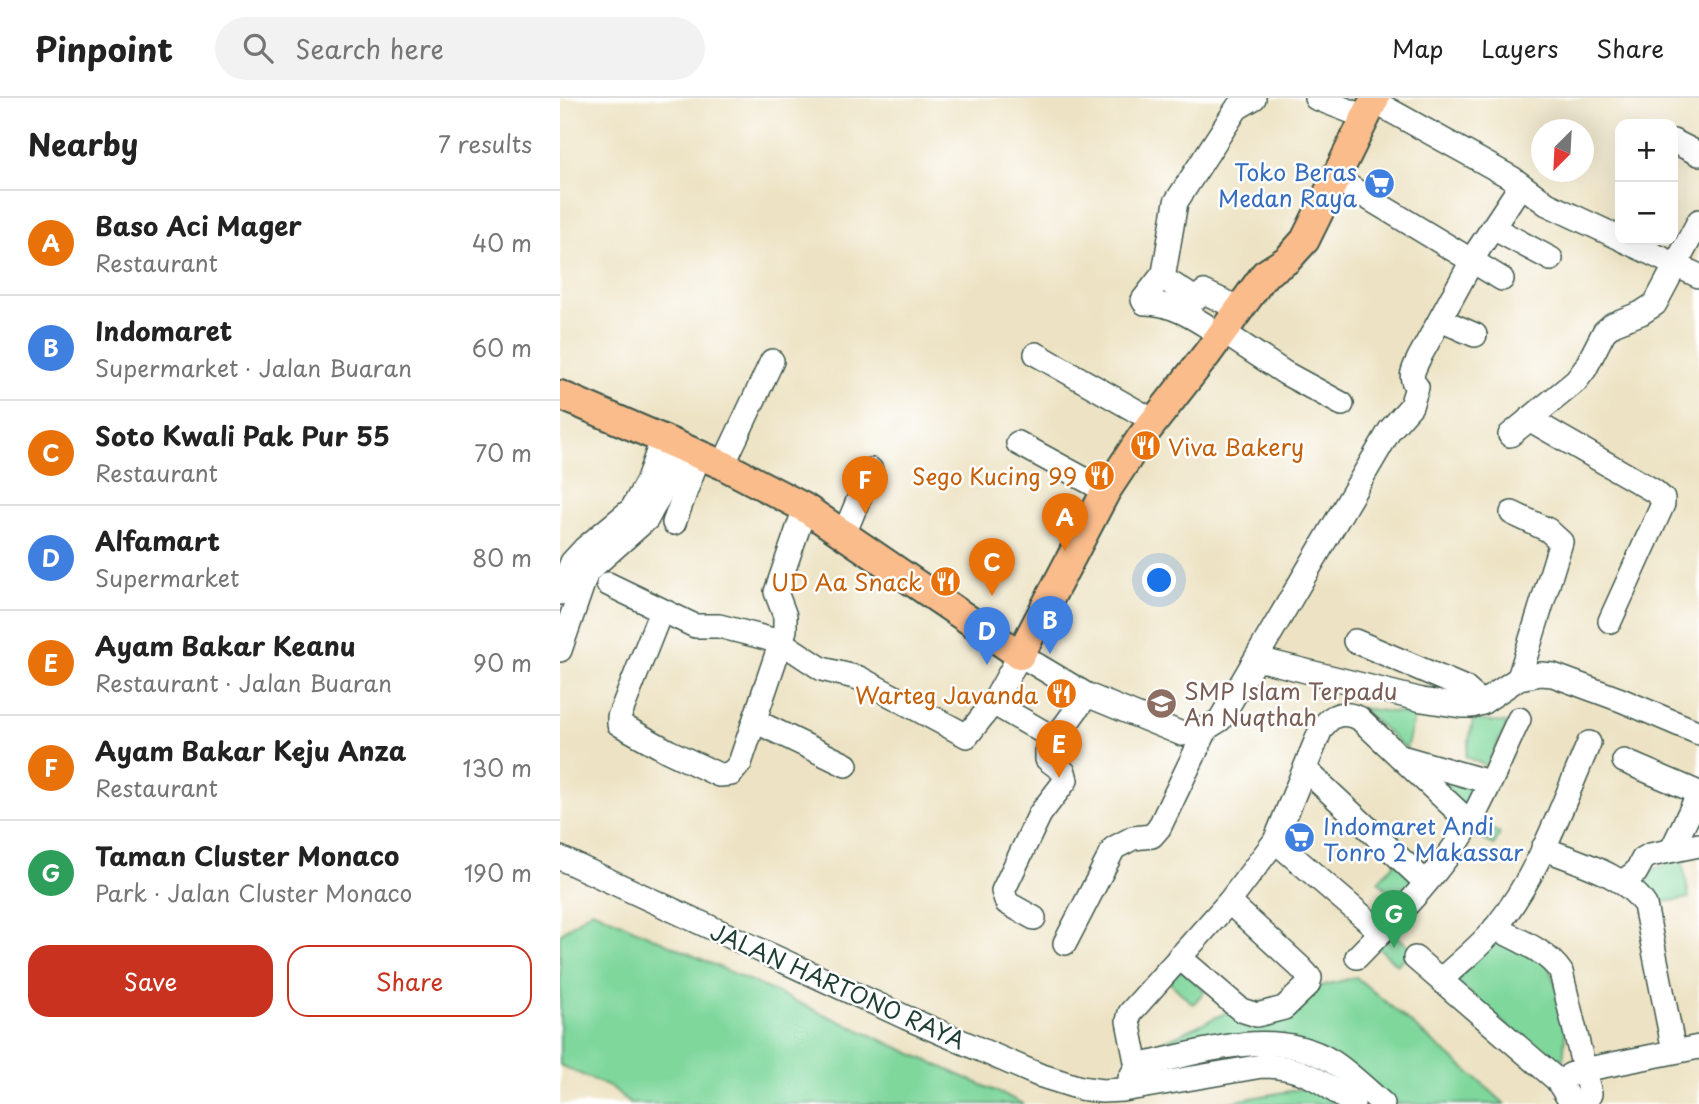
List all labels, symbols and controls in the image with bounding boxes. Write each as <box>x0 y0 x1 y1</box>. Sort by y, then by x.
search box <box>215 17 705 80</box>
text: Pinpoint <box>35 23 173 73</box>
icon: search <box>239 29 277 67</box>
text: Search here <box>295 29 444 68</box>
text: Map <box>1392 30 1443 66</box>
text: Layers <box>1481 30 1558 66</box>
text: Share <box>1596 30 1664 66</box>
north arrow <box>1531 119 1594 182</box>
map controls <box>1615 119 1678 245</box>
button: + <box>1615 119 1678 182</box>
text: Nearby <box>28 121 138 166</box>
text: 7 results <box>438 126 532 161</box>
place label: Toko Beras Medan Raya <box>1218 154 1358 215</box>
supermarket icon: Toko Beras Medan Raya <box>1363 167 1397 201</box>
button: − <box>1615 182 1678 245</box>
text: Baso Aci Mager <box>95 206 302 245</box>
text: A <box>42 225 60 260</box>
text: 40 m <box>472 225 532 260</box>
text: Restaurant <box>95 245 218 280</box>
text: Indomaret <box>95 311 232 350</box>
text: B <box>43 330 59 365</box>
text: 60 m <box>472 330 532 365</box>
text: Supermarket · Jalan Buaran <box>95 350 413 385</box>
text: Soto Kwali Pak Pur 55 <box>95 416 390 455</box>
restaurant icon: Viva Bakery <box>1128 429 1162 463</box>
place label: Viva Bakery <box>1168 429 1304 464</box>
text: C <box>42 435 60 470</box>
text: 70 m <box>474 435 532 470</box>
text: Restaurant <box>95 455 218 490</box>
pin: F <box>842 456 888 514</box>
place label: Sego Kucing 99 <box>912 458 1077 493</box>
restaurant icon: Sego Kucing 99 <box>1083 458 1117 492</box>
pin: A <box>1042 493 1088 551</box>
text: Alfamart <box>95 521 220 560</box>
pin: C <box>969 538 1015 596</box>
text: D <box>42 540 60 575</box>
text: 80 m <box>472 540 532 575</box>
text: Supermarket <box>95 560 239 595</box>
your location <box>1142 563 1176 597</box>
place label: UD Aa Snack <box>771 564 922 599</box>
restaurant icon: UD Aa Snack <box>928 564 962 598</box>
pin: B <box>1027 596 1073 654</box>
pin: D <box>964 607 1010 665</box>
text: Ayam Bakar Keanu <box>95 626 356 665</box>
text: E <box>44 645 58 680</box>
text: 90 m <box>473 645 532 680</box>
text: Restaurant · Jalan Buaran <box>95 665 393 700</box>
place label: SMP Islam Terpadu An Nuqthah <box>1184 673 1397 734</box>
place label: Warteg Javanda <box>855 677 1038 712</box>
restaurant icon: Warteg Javanda <box>1044 677 1078 711</box>
school or university icon: SMP Islam Terpadu An Nuqthah <box>1144 686 1178 720</box>
pin: E <box>1036 720 1082 778</box>
text: Ayam Bakar Keju Anza <box>95 731 406 770</box>
text: F <box>44 750 58 785</box>
text: 130 m <box>462 750 532 785</box>
text: Restaurant <box>95 770 218 805</box>
place label: Indomaret Andi Tonro 2 Makassar <box>1323 808 1524 869</box>
supermarket icon: Indomaret Andi Tonro 2 Makassar <box>1283 821 1317 855</box>
text: Taman Cluster Monaco <box>95 836 399 875</box>
text: G <box>42 855 60 890</box>
text: 190 m <box>464 855 532 890</box>
text: Park · Jalan Cluster Monaco <box>95 875 412 910</box>
pin: G <box>1371 890 1417 948</box>
street label: JALAN HARTONO RAYA <box>705 913 971 1057</box>
button: Save <box>28 945 273 1017</box>
button: Share <box>287 945 532 1017</box>

